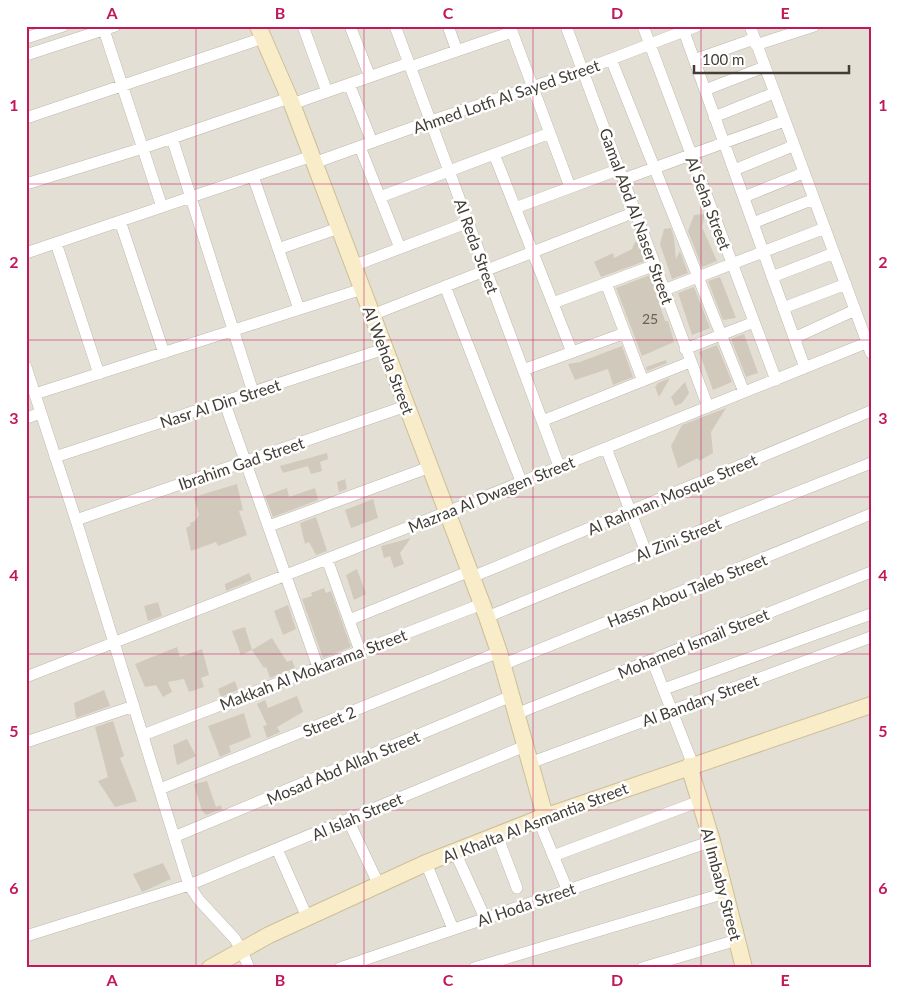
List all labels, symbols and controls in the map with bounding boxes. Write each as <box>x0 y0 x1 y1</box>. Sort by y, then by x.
text: A <box>105 3 118 22</box>
text: B <box>275 3 285 22</box>
text: C <box>443 3 454 22</box>
text: D <box>611 3 623 22</box>
text: E <box>780 3 790 22</box>
scale bar <box>694 42 850 74</box>
text: 100 m <box>702 50 744 68</box>
street label: Ahmed Lotfi Al Sayed Street <box>410 55 602 137</box>
text: 1 <box>9 95 19 114</box>
text: 1 <box>878 95 888 114</box>
street label: Gamal Abd Al Naser Street <box>596 125 678 307</box>
street label: Al Seha Street <box>682 153 736 253</box>
street label: Al Reda Street <box>451 196 503 296</box>
text: 2 <box>9 252 19 271</box>
text: 2 <box>878 252 888 271</box>
street label: Al Wehda Street <box>360 303 419 417</box>
house number: 25 <box>642 310 658 327</box>
street label: Nasr Al Din Street <box>157 374 283 431</box>
text: 3 <box>9 408 19 427</box>
text: 3 <box>878 408 888 427</box>
street label: Ibrahim Gad Street <box>176 432 307 493</box>
street label: Al Rahman Mosque Street <box>584 449 760 538</box>
street label: Mazraa Al Dwagen Street <box>405 452 577 536</box>
street label: Al Zini Street <box>632 513 724 565</box>
street label: Hassn Abou Taleb Street <box>604 549 770 631</box>
text: 4 <box>9 565 19 584</box>
text: 4 <box>878 565 888 584</box>
street label: Mohamed Ismail Street <box>615 604 772 682</box>
street label: Makkah Al Mokarama Street <box>217 624 409 713</box>
street label: Al Bandary Street <box>639 670 761 730</box>
street label: Street 2 <box>300 702 358 740</box>
text: 5 <box>9 721 19 740</box>
text: 5 <box>878 721 888 740</box>
street label: Mosad Abd Allah Street <box>263 726 423 808</box>
street label: Al Khalta Al Asmantia Street <box>440 778 631 866</box>
street label: Al Islah Street <box>309 788 405 844</box>
street label: Al Imbaby Street <box>698 826 746 943</box>
text: 6 <box>9 878 19 897</box>
street label: Al Hoda Street <box>474 878 578 930</box>
text: 6 <box>878 878 888 897</box>
text: A <box>105 970 118 989</box>
text: B <box>275 970 285 989</box>
text: C <box>443 970 454 989</box>
text: D <box>611 970 623 989</box>
text: E <box>780 970 790 989</box>

